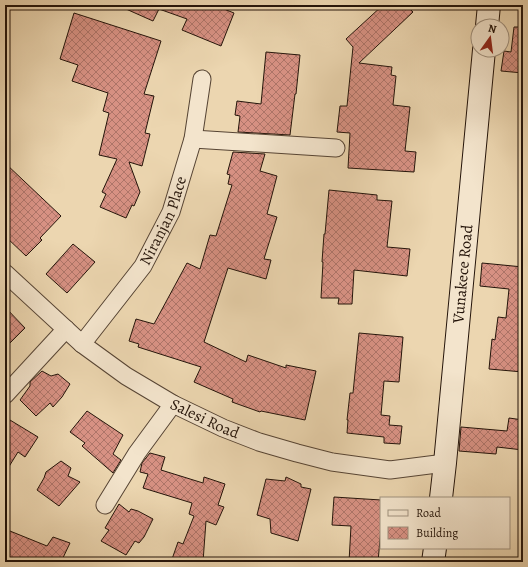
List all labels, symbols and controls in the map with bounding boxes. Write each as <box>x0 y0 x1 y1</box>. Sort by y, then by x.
north arrow <box>470 18 510 58</box>
text: N <box>487 21 498 37</box>
street label: Niranjan Place <box>134 174 192 269</box>
street label: Vunakece Road <box>447 223 478 325</box>
street label: Salesi Road <box>166 393 243 444</box>
legend <box>380 497 510 549</box>
text: Road <box>416 505 442 521</box>
text: Building <box>416 525 458 541</box>

